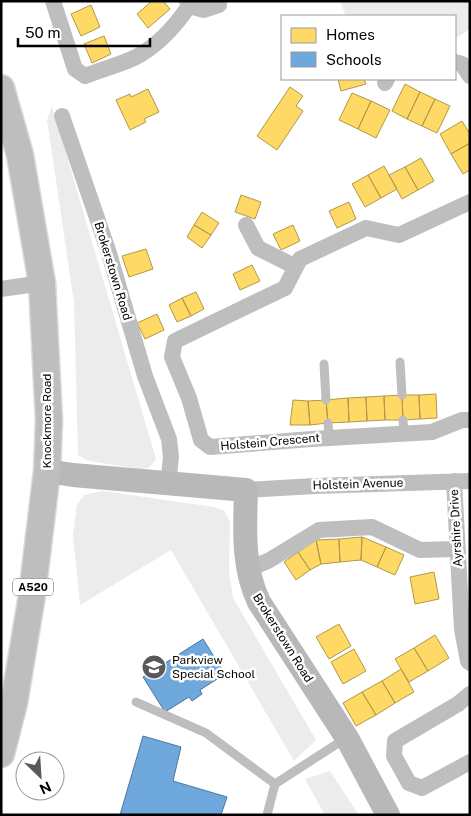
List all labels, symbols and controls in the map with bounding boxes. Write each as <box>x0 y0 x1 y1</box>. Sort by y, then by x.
scale bar <box>18 15 150 47</box>
legend <box>281 15 456 80</box>
text: 50 m <box>25 24 60 41</box>
text: Homes <box>326 26 375 43</box>
text: Schools <box>326 51 382 68</box>
street label: Brokerstown Road <box>91 220 135 322</box>
street label: Knockmore Road <box>40 374 54 468</box>
street label: Holstein Crescent <box>220 431 321 453</box>
street label: Holstein Avenue <box>312 475 404 493</box>
street label: Ayrshire Drive <box>447 489 465 567</box>
road number: A520 <box>13 578 53 596</box>
street label: Brokerstown Road <box>250 591 316 685</box>
place label: Parkview Special School <box>172 653 256 681</box>
school or university icon: Parkview Special School <box>141 654 167 680</box>
north arrow <box>15 751 65 801</box>
text: N <box>37 778 54 797</box>

